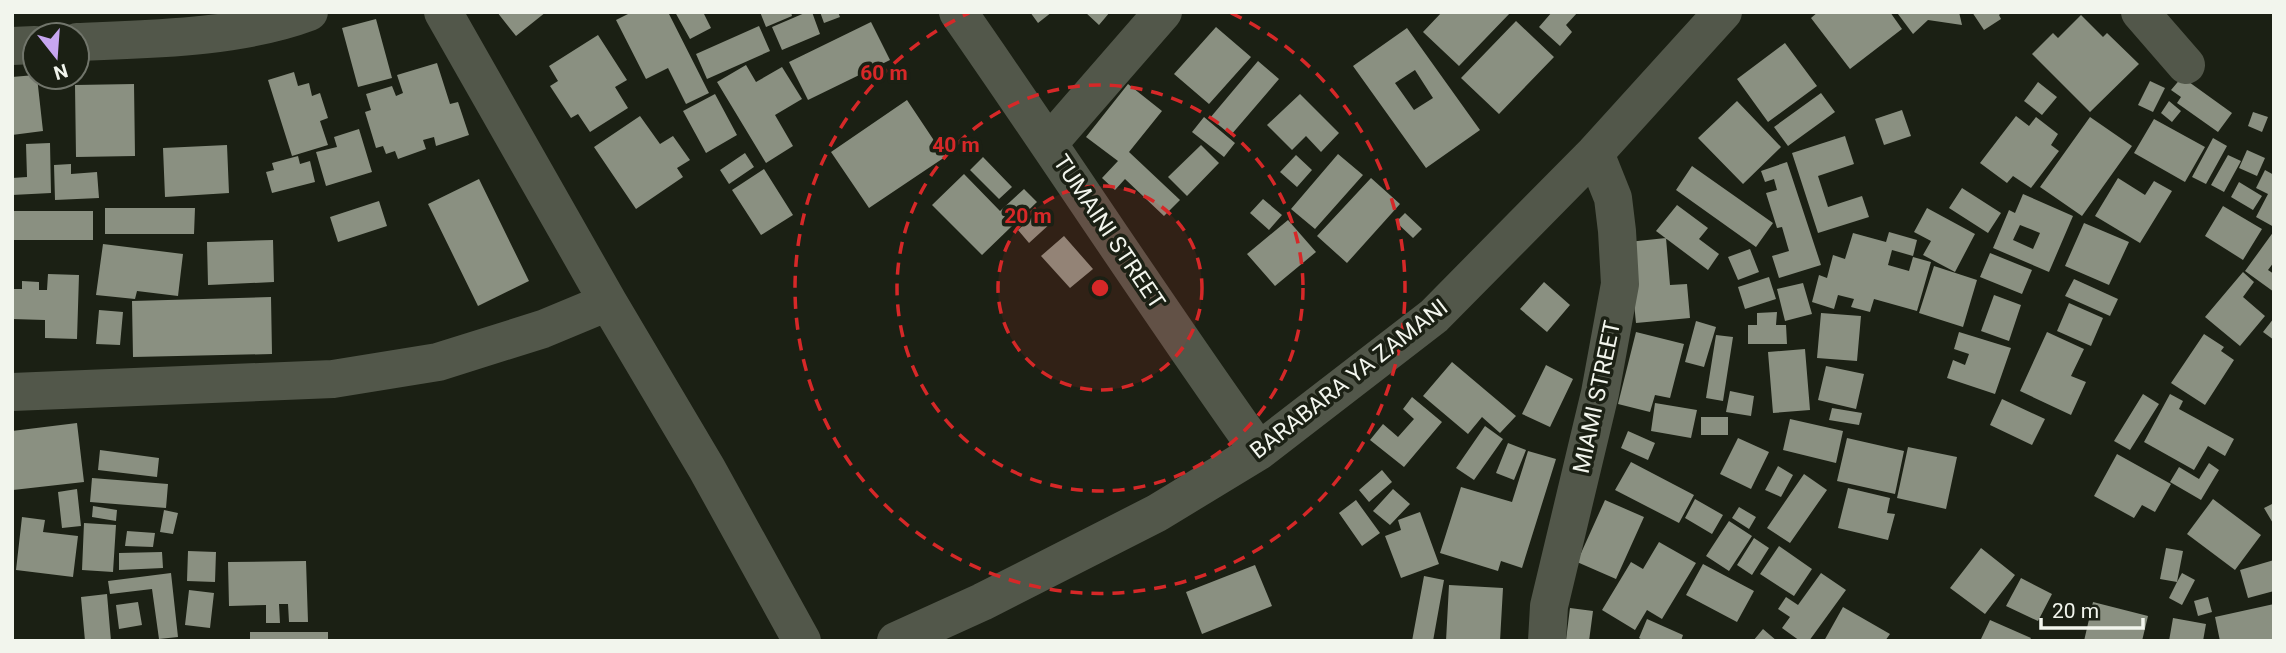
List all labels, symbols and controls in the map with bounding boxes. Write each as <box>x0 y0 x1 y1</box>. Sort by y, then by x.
north arrow <box>21 21 91 91</box>
text: N <box>51 59 71 85</box>
text: 60 m <box>860 61 908 85</box>
text: 40 m <box>932 133 980 157</box>
street label: TUMAINI STREET <box>1047 150 1171 314</box>
text: 20 m <box>1004 204 1052 228</box>
centre of rings <box>1088 276 1112 300</box>
street label: BARABARA YA ZAMANI <box>1245 294 1453 464</box>
street label: MIAMI STREET <box>1568 318 1626 476</box>
scale bar <box>2041 586 2142 630</box>
text: 20 m <box>2052 599 2099 623</box>

